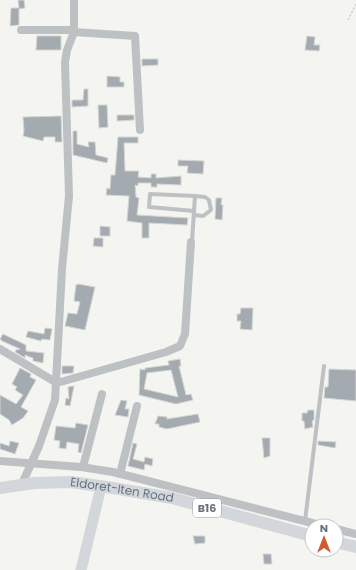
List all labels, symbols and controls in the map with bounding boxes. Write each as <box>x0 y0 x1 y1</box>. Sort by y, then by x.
street label: Eldoret-Iten Road <box>69 473 175 506</box>
road number: B16 <box>193 499 221 517</box>
north arrow <box>304 518 344 558</box>
text: N <box>320 520 328 536</box>

